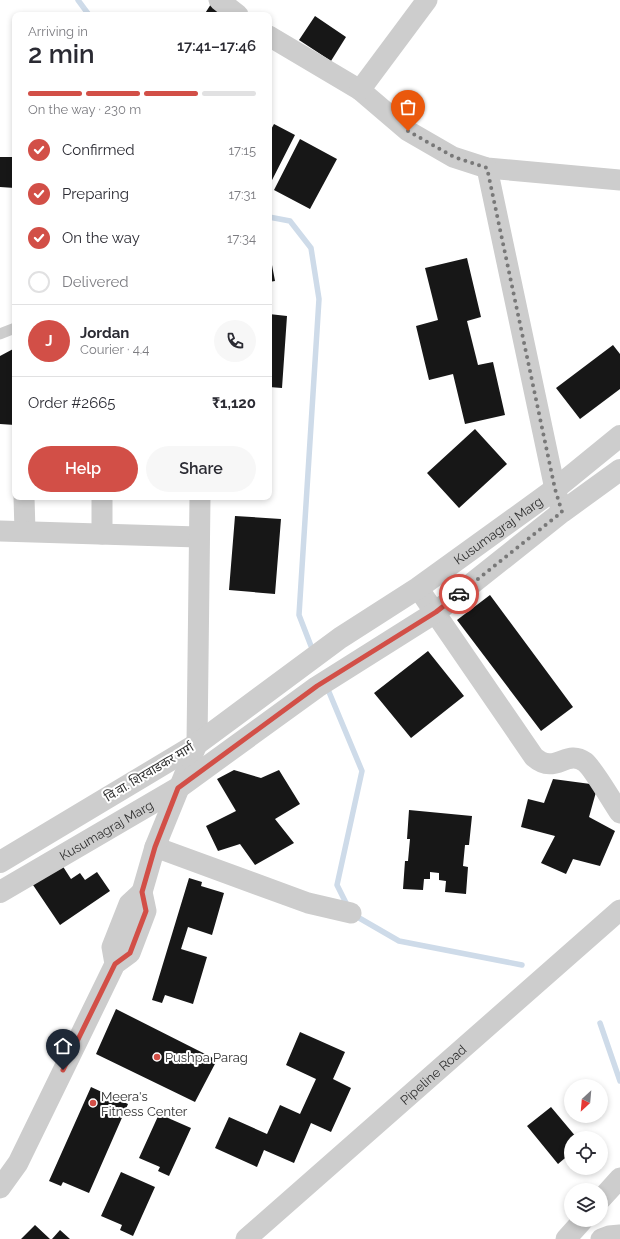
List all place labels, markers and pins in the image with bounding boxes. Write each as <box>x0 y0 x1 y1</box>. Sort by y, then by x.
pin <box>391 90 425 131</box>
pin <box>46 1029 80 1070</box>
place label: Pushpa Parag <box>165 1050 248 1065</box>
marker: Pushpa Parag <box>152 1052 162 1062</box>
place label: Meera's Fitness Center <box>101 1089 188 1119</box>
marker: Meera's Fitness Center <box>88 1098 98 1108</box>

